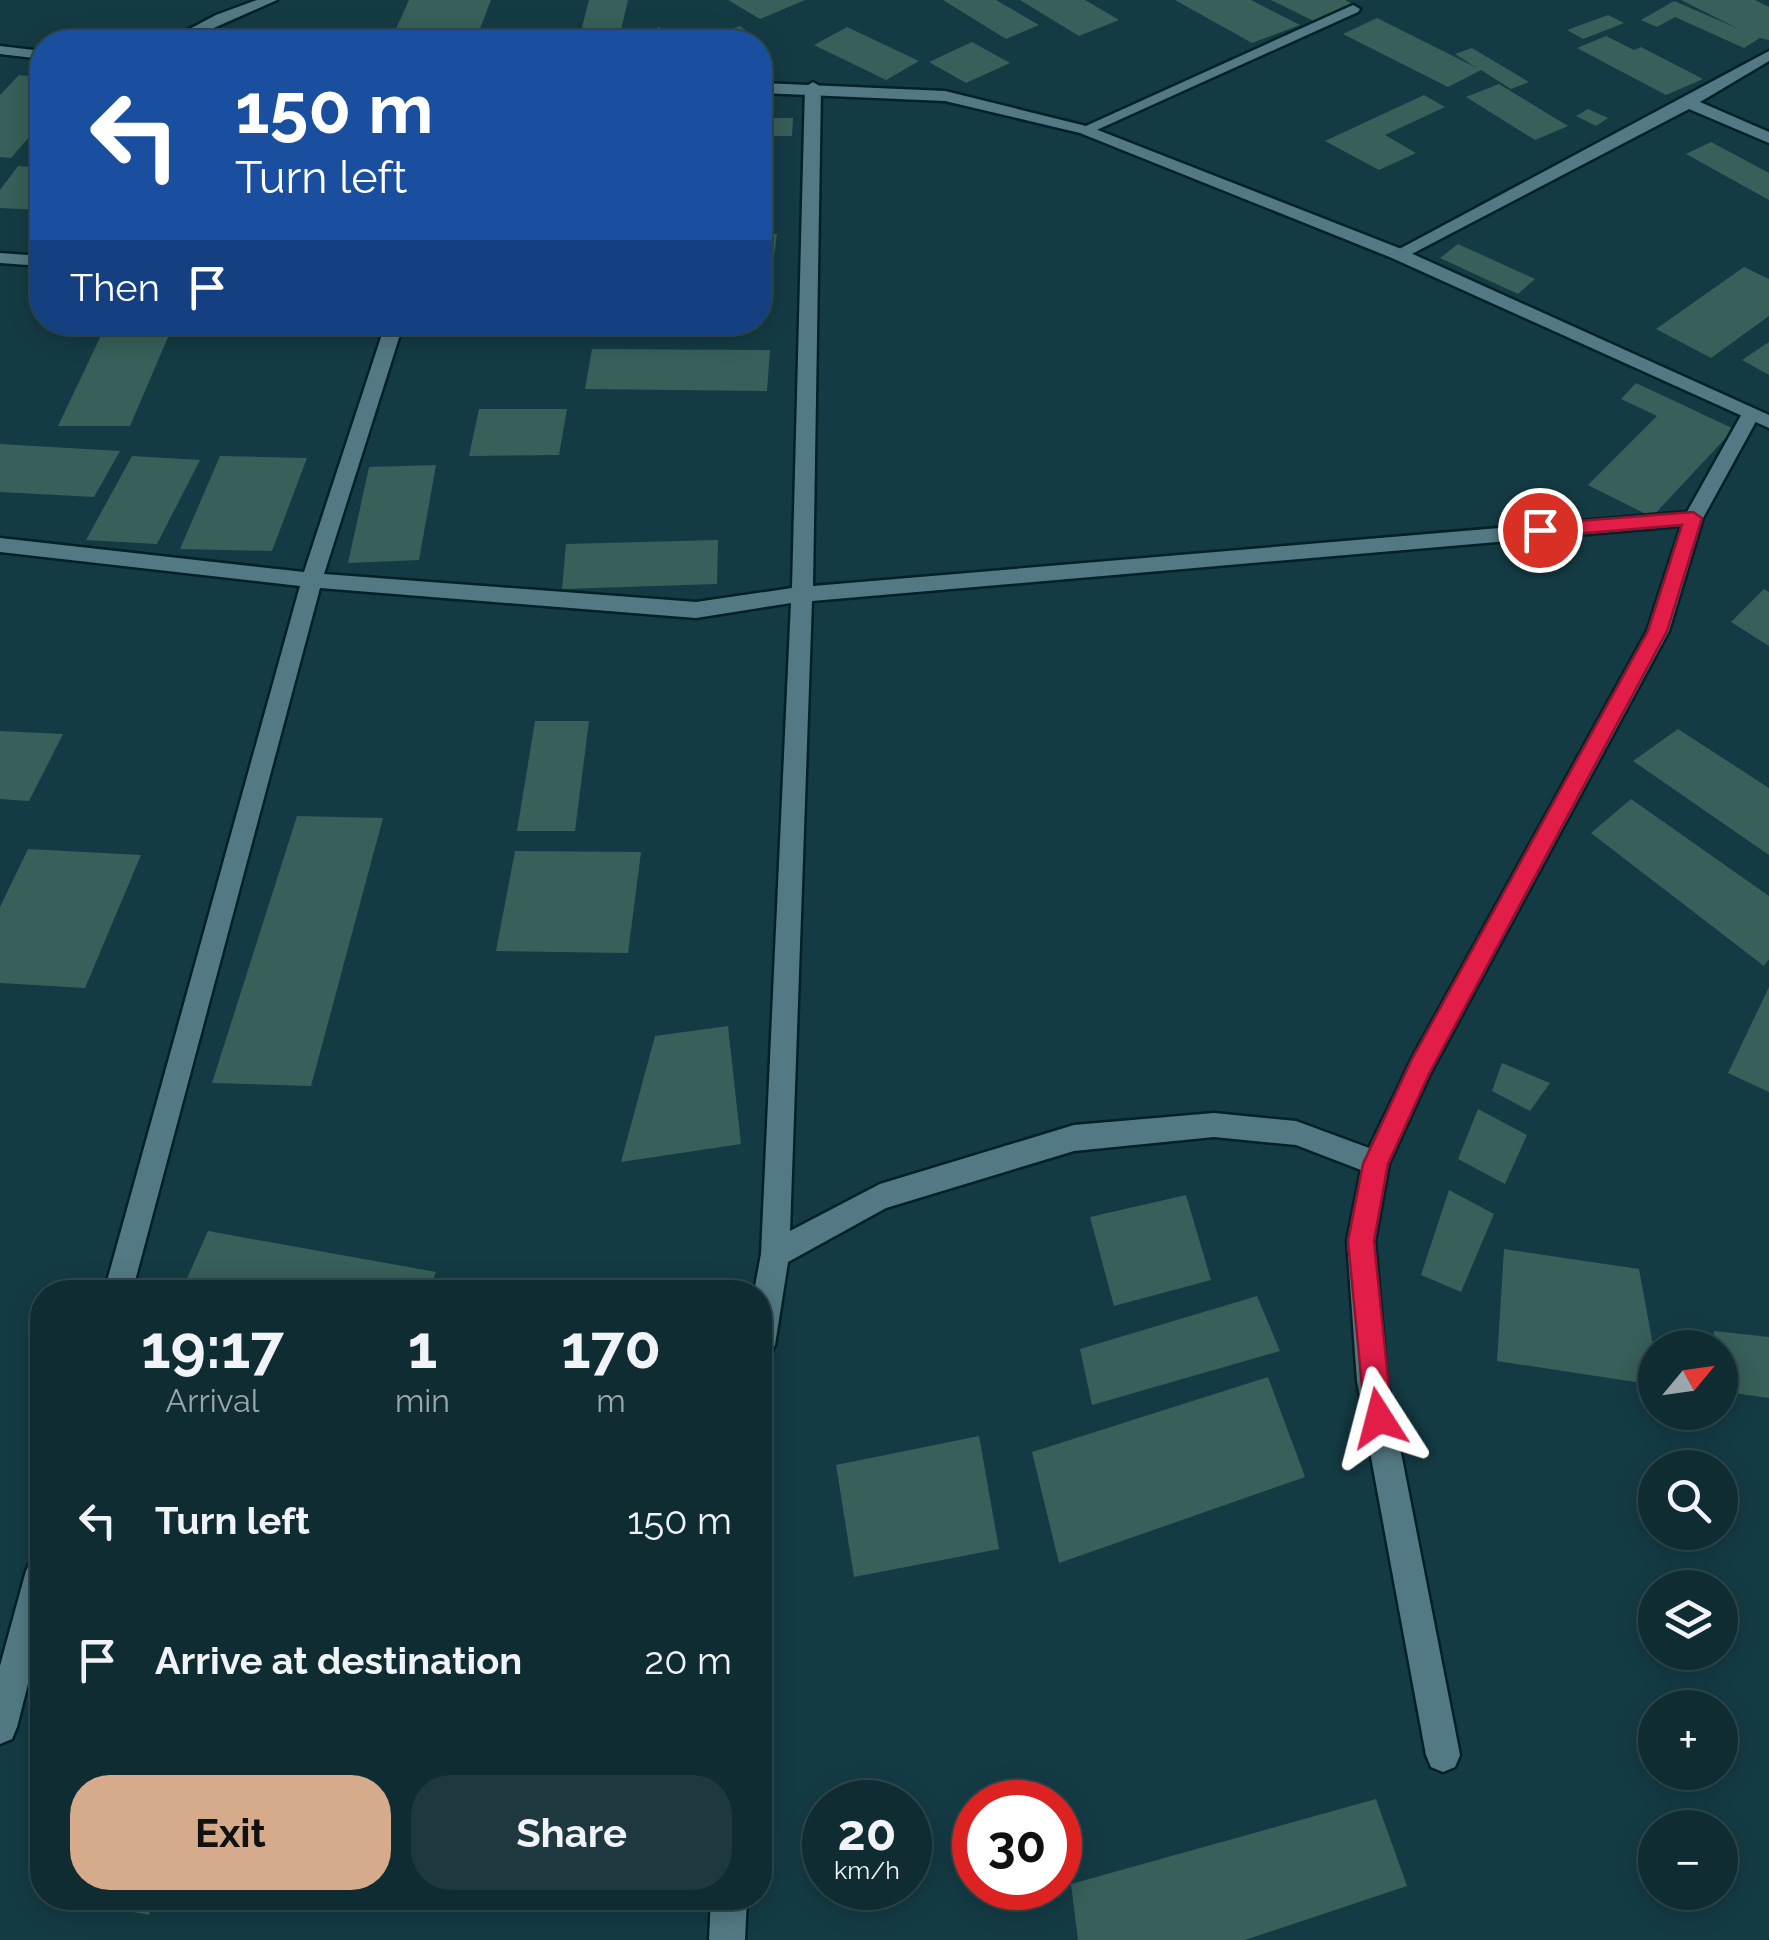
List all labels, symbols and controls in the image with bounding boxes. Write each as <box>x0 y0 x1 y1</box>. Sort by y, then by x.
text: 150 m <box>235 67 433 149</box>
icon: left <box>70 70 200 200</box>
text: Turn left <box>235 151 407 204</box>
icon: arrive <box>180 260 235 315</box>
text: Then <box>70 265 160 310</box>
pin <box>1498 488 1583 573</box>
icon: arrive <box>1513 503 1568 558</box>
text: 19:17 <box>141 1312 284 1382</box>
text: 1 <box>408 1312 437 1382</box>
text: 170 <box>561 1312 661 1382</box>
north arrow <box>1638 1330 1738 1430</box>
map controls <box>1638 1330 1738 1910</box>
position arrow <box>1327 1366 1431 1470</box>
text: Arrival <box>166 1382 259 1419</box>
text: min <box>395 1382 450 1419</box>
text: m <box>596 1382 626 1419</box>
button: search <box>1638 1450 1738 1550</box>
icon: left <box>70 1493 125 1548</box>
text: Turn left <box>155 1498 310 1543</box>
text: 150 m <box>627 1498 732 1543</box>
button: layers <box>1638 1570 1738 1670</box>
icon: arrive <box>70 1633 125 1688</box>
text: Arrive at destination <box>155 1638 522 1683</box>
text: 20 m <box>644 1638 732 1683</box>
button: + <box>1638 1690 1738 1790</box>
button: Exit <box>70 1775 391 1890</box>
button: Share <box>411 1775 732 1890</box>
speed limit sign: 30 <box>952 1780 1082 1910</box>
text: 20 <box>838 1803 896 1862</box>
button: − <box>1638 1810 1738 1910</box>
text: km/h <box>834 1855 900 1885</box>

